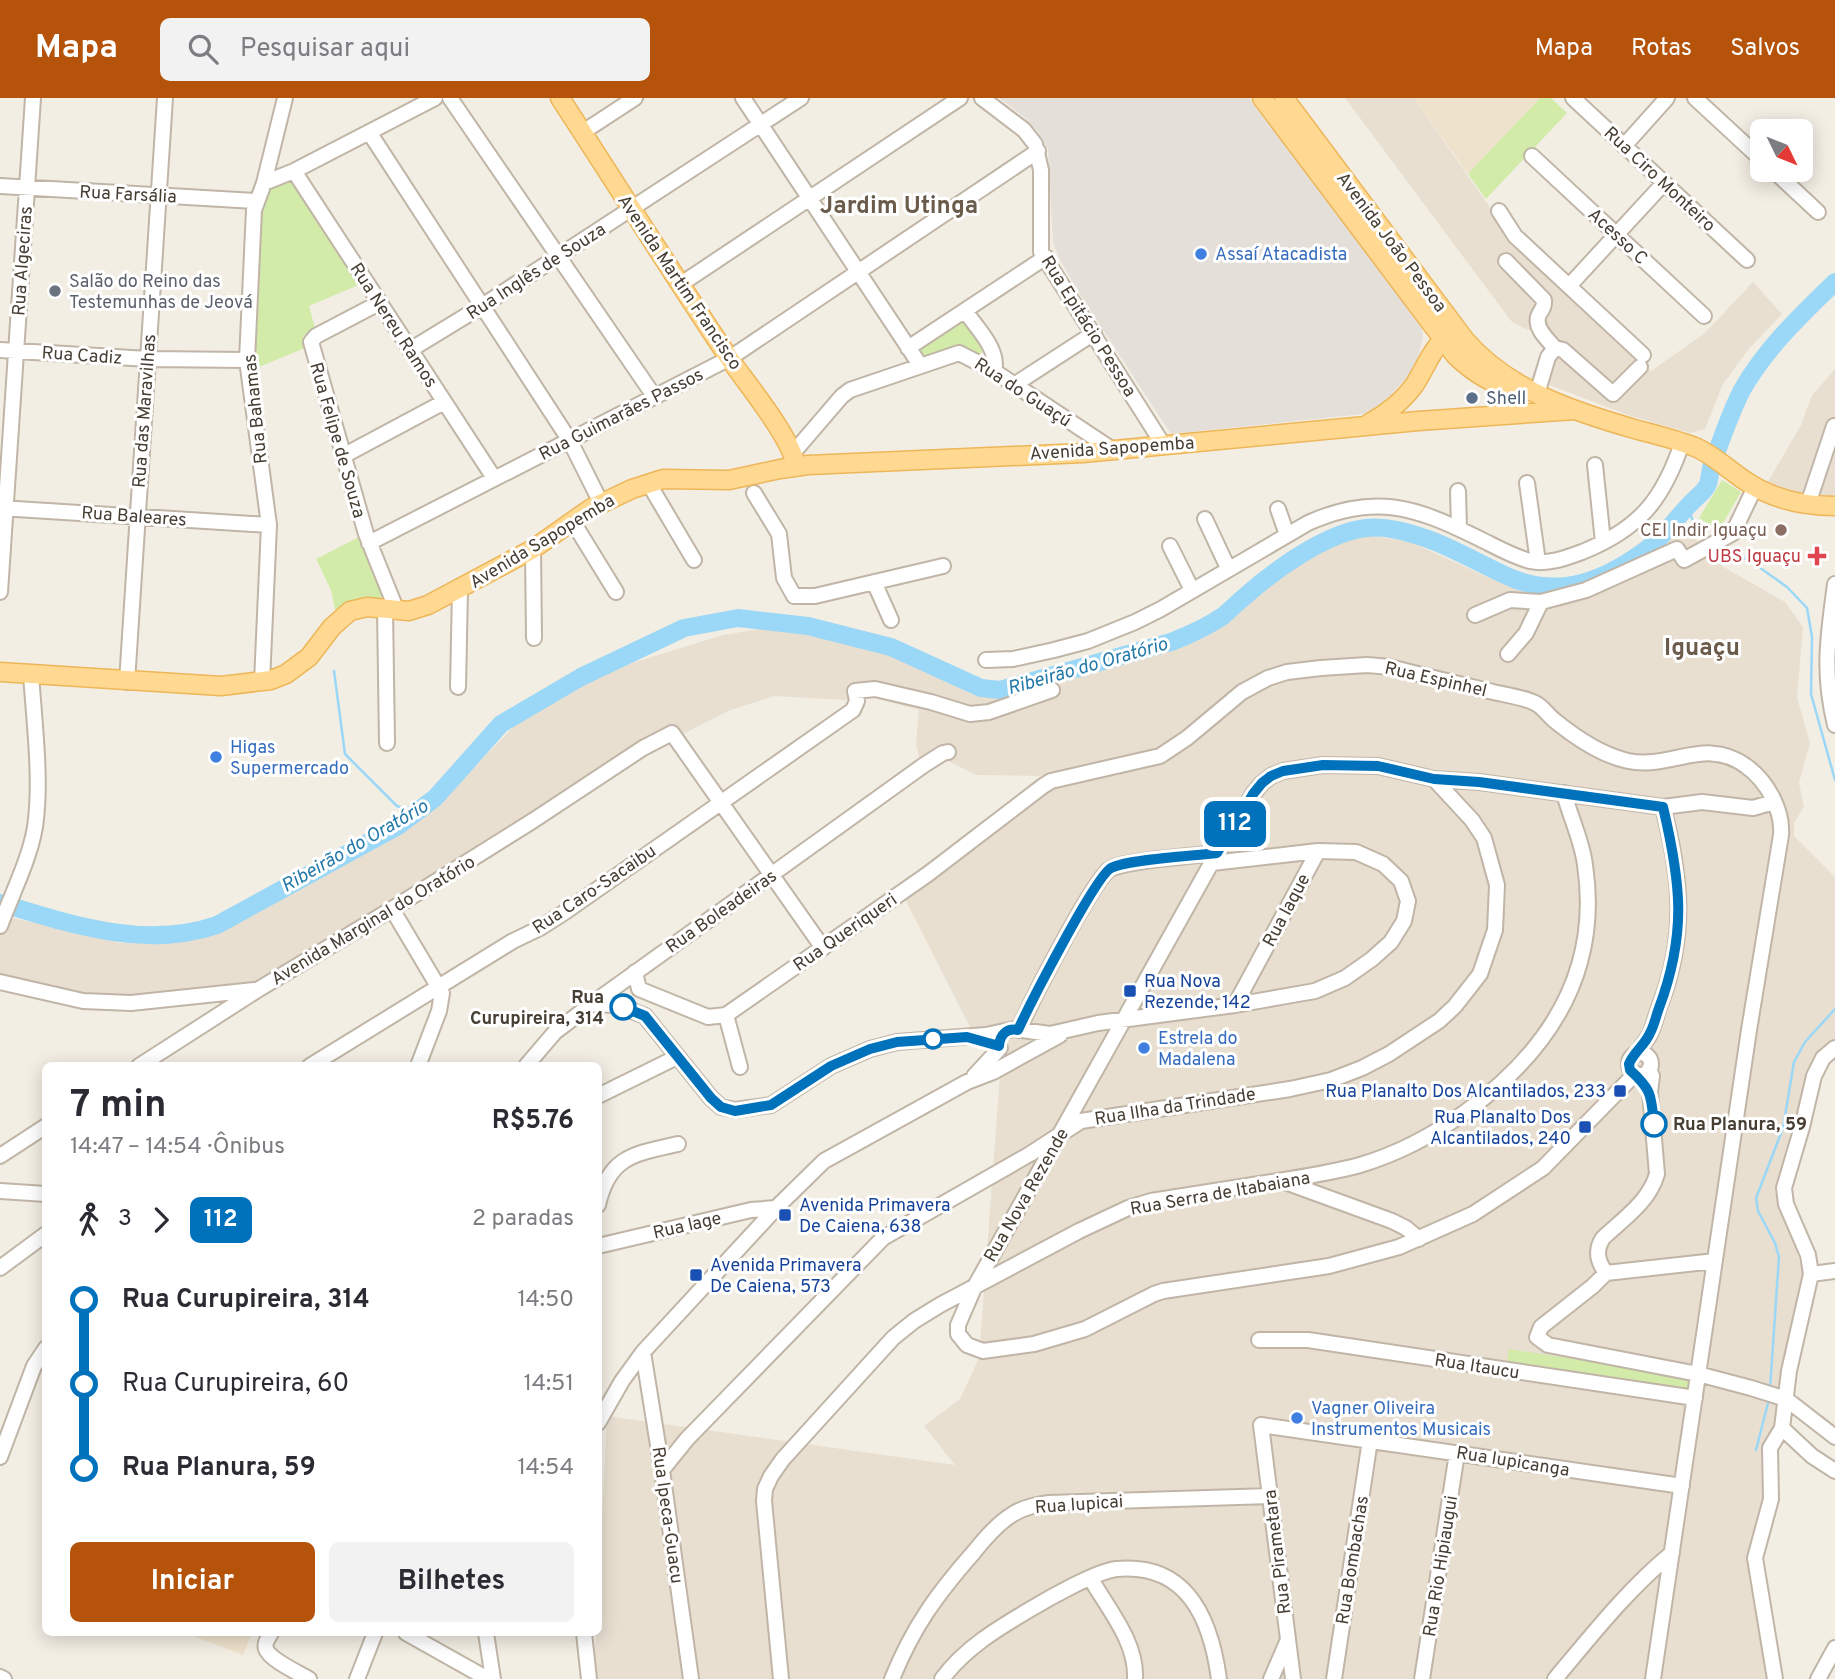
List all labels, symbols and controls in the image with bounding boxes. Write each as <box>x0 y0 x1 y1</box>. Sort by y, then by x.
search box <box>160 18 650 81</box>
text: Mapa <box>35 28 118 70</box>
icon: search <box>184 30 222 68</box>
text: Pesquisar aqui <box>240 33 410 66</box>
text: Mapa <box>1535 34 1593 64</box>
text: Rotas <box>1631 34 1692 64</box>
text: Salvos <box>1730 34 1800 64</box>
north arrow <box>1750 119 1813 182</box>
map controls <box>1750 119 1813 182</box>
street label: Rua Ciro Monteiro <box>1598 122 1720 238</box>
street label: Avenida João Pessoa <box>1331 168 1451 318</box>
street label: Rua Farsália <box>79 181 177 210</box>
street label: Avenida Martim Francisco <box>611 191 746 375</box>
district label: Jardim Utinga <box>820 192 978 222</box>
street label: Acesso C <box>1582 204 1652 271</box>
street label: Rua Algeciras <box>8 205 39 317</box>
street label: Rua Inglês de Souza <box>463 219 611 326</box>
place label: Assaí Atacadista <box>1215 244 1347 267</box>
marker: Assaí Atacadista <box>1193 246 1209 262</box>
street label: Rua Epitácio Pessoa <box>1035 252 1141 402</box>
street label: Rua Nereu Ramos <box>344 259 442 393</box>
place label: Salão do Reino das Testemunhas de Jeová <box>69 271 253 315</box>
marker: Salão do Reino das Testemunhas de Jeová <box>47 283 63 299</box>
street label: Rua das Maravilhas <box>129 333 162 489</box>
street label: Rua Cadiz <box>41 342 123 371</box>
street label: Rua Bahamas <box>239 353 274 465</box>
street label: Rua do Guaçú <box>969 353 1075 433</box>
street label: Rua Felipe de Souza <box>303 360 370 521</box>
street label: Rua Guimarães Passos <box>536 364 708 467</box>
place label: Shell <box>1486 388 1526 411</box>
marker: Shell <box>1464 390 1480 406</box>
street label: Avenida Sapopemba <box>1029 432 1195 467</box>
street label: Avenida Sapopemba <box>466 490 619 595</box>
street label: Rua Baleares <box>80 502 187 533</box>
place label: CEI Indir Iguaçu <box>1640 520 1767 543</box>
marker: CEI Indir Iguaçu <box>1773 522 1789 538</box>
place label: UBS Iguaçu <box>1708 546 1801 569</box>
marker: UBS Iguaçu <box>1807 546 1827 566</box>
water label: Ribeirão do Oratório <box>1005 632 1171 701</box>
district label: Iguaçu <box>1664 634 1740 664</box>
street label: Rua Espinhel <box>1382 658 1489 703</box>
place label: Higas Supermercado <box>230 737 349 781</box>
marker: Higas Supermercado <box>208 749 224 765</box>
water label: Ribeirão do Oratório <box>277 795 433 898</box>
line badge: 112 <box>1195 801 1275 847</box>
text: 112 <box>1218 809 1252 839</box>
street label: Rua Caro-Sacaibu <box>529 840 661 940</box>
street label: Avenida Marginal do Oratório <box>268 851 480 991</box>
street label: Rua Boleadeiras <box>662 865 782 959</box>
street label: Rua Iaque <box>1258 870 1316 951</box>
street label: Rua Queriqueri <box>789 889 902 978</box>
place label: Rua Nova Rezende, 142 <box>1144 971 1251 1015</box>
marker: Rua Nova Rezende, 142 <box>1122 983 1138 999</box>
place label: Rua Curupireira, 314 <box>470 987 604 1031</box>
marker: Rua Curupireira, 314 <box>610 994 636 1020</box>
place label: Estrela do Madalena <box>1158 1028 1238 1072</box>
unlabelled marker <box>923 1029 943 1049</box>
marker: Estrela do Madalena <box>1136 1040 1152 1056</box>
place label: Rua Planalto Dos Alcantilados, 233 <box>1325 1081 1606 1104</box>
text: 7 min <box>70 1082 167 1131</box>
street label: Rua Ilha da Trindade <box>1093 1083 1258 1132</box>
marker: Rua Planalto Dos Alcantilados, 233 <box>1612 1083 1628 1099</box>
text: R$5.76 <box>492 1105 574 1138</box>
place label: Rua Planalto Dos Alcantilados, 240 <box>1430 1107 1571 1151</box>
marker: Rua Planura, 59 <box>1641 1111 1667 1137</box>
place label: Rua Planura, 59 <box>1673 1114 1807 1137</box>
marker: Rua Planalto Dos Alcantilados, 240 <box>1577 1119 1593 1135</box>
street label: Rua Nova Rezende <box>980 1125 1075 1267</box>
text: 14:47 – 14:54 · Ônibus <box>70 1133 285 1162</box>
street label: Rua Serra de Itabaiana <box>1129 1167 1312 1222</box>
place label: Avenida Primavera De Caiena, 638 <box>799 1195 951 1239</box>
icon: walk <box>70 1201 108 1239</box>
icon: forward <box>142 1201 180 1239</box>
text: 3 <box>118 1205 132 1234</box>
text: 112 <box>204 1205 238 1235</box>
text: 2 paradas <box>472 1205 574 1234</box>
street label: Rua Iage <box>651 1207 724 1246</box>
marker: Avenida Primavera De Caiena, 638 <box>777 1207 793 1223</box>
place label: Avenida Primavera De Caiena, 573 <box>710 1255 862 1299</box>
marker: Avenida Primavera De Caiena, 573 <box>688 1267 704 1283</box>
text: Rua Curupireira, 314 <box>122 1284 370 1317</box>
text: 14:50 <box>517 1286 574 1315</box>
street label: Rua Itaucu <box>1433 1349 1521 1386</box>
text: Rua Curupireira, 60 <box>122 1368 349 1401</box>
text: 14:51 <box>524 1370 574 1399</box>
place label: Vagner Oliveira Instrumentos Musicais <box>1311 1398 1491 1442</box>
marker: Vagner Oliveira Instrumentos Musicais <box>1289 1410 1305 1426</box>
street label: Rua Iupicanga <box>1454 1442 1571 1483</box>
street label: Rua Ipeca-Guacu <box>646 1445 688 1585</box>
text: Rua Planura, 59 <box>122 1452 316 1485</box>
text: 14:54 <box>517 1454 574 1483</box>
street label: Rua Pirametara <box>1259 1488 1298 1615</box>
street label: Rua Iupicai <box>1034 1491 1124 1520</box>
street label: Rua Bombachas <box>1332 1494 1375 1626</box>
street label: Rua Rio Hipiaugui <box>1419 1494 1464 1639</box>
button: Iniciar <box>70 1542 315 1622</box>
button: Bilhetes <box>329 1542 574 1622</box>

